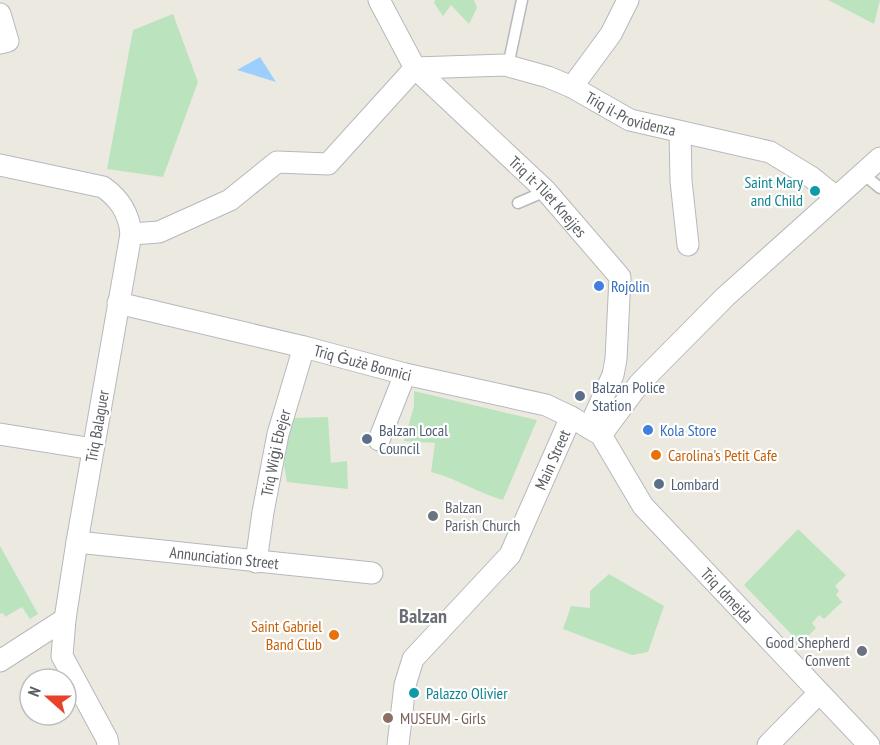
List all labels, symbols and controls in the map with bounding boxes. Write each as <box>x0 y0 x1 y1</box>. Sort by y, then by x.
street label: Triq il-Providenza <box>582 87 678 140</box>
street label: Triq it-Tliet Knejjes <box>505 151 591 241</box>
place label: Saint Mary and Child <box>744 172 803 210</box>
marker: Saint Mary and Child <box>808 184 822 198</box>
place label: Rojolin <box>611 276 650 296</box>
marker: Rojolin <box>592 279 606 293</box>
street label: Triq Ġużè Bonnici <box>312 340 413 385</box>
place label: Balzan Police Station <box>592 377 665 415</box>
street label: Triq Balaguer <box>81 388 113 464</box>
marker: Balzan Police Station <box>573 389 587 403</box>
street label: Triq Wiġi Ebejer <box>256 406 295 498</box>
place label: Balzan Local Council <box>379 420 448 458</box>
place label: Kola Store <box>660 420 717 440</box>
marker: Kola Store <box>641 423 655 437</box>
street label: Main Street <box>530 426 574 493</box>
marker: Balzan Local Council <box>360 432 374 446</box>
place label: Carolina's Petit Cafe <box>668 445 777 465</box>
marker: Carolina's Petit Cafe <box>649 448 663 462</box>
place label: Lombard <box>671 474 719 494</box>
marker: Lombard <box>652 477 666 491</box>
place label: Balzan Parish Church <box>445 497 520 535</box>
marker: Balzan Parish Church <box>426 509 440 523</box>
street label: Annunciation Street <box>169 542 280 573</box>
street label: Triq Idmejda <box>697 563 758 627</box>
district label: Balzan <box>399 603 447 629</box>
place label: Saint Gabriel Band Club <box>251 616 322 654</box>
marker: Saint Gabriel Band Club <box>327 628 341 642</box>
place label: Good Shepherd Convent <box>766 632 851 670</box>
marker: Good Shepherd Convent <box>855 644 869 658</box>
north arrow <box>18 667 78 727</box>
place label: Palazzo Olivier <box>426 683 508 703</box>
text: N <box>23 684 45 699</box>
marker: Palazzo Olivier <box>407 686 421 700</box>
place label: MUSEUM - Girls <box>400 708 486 728</box>
marker: MUSEUM - Girls <box>381 711 395 725</box>

